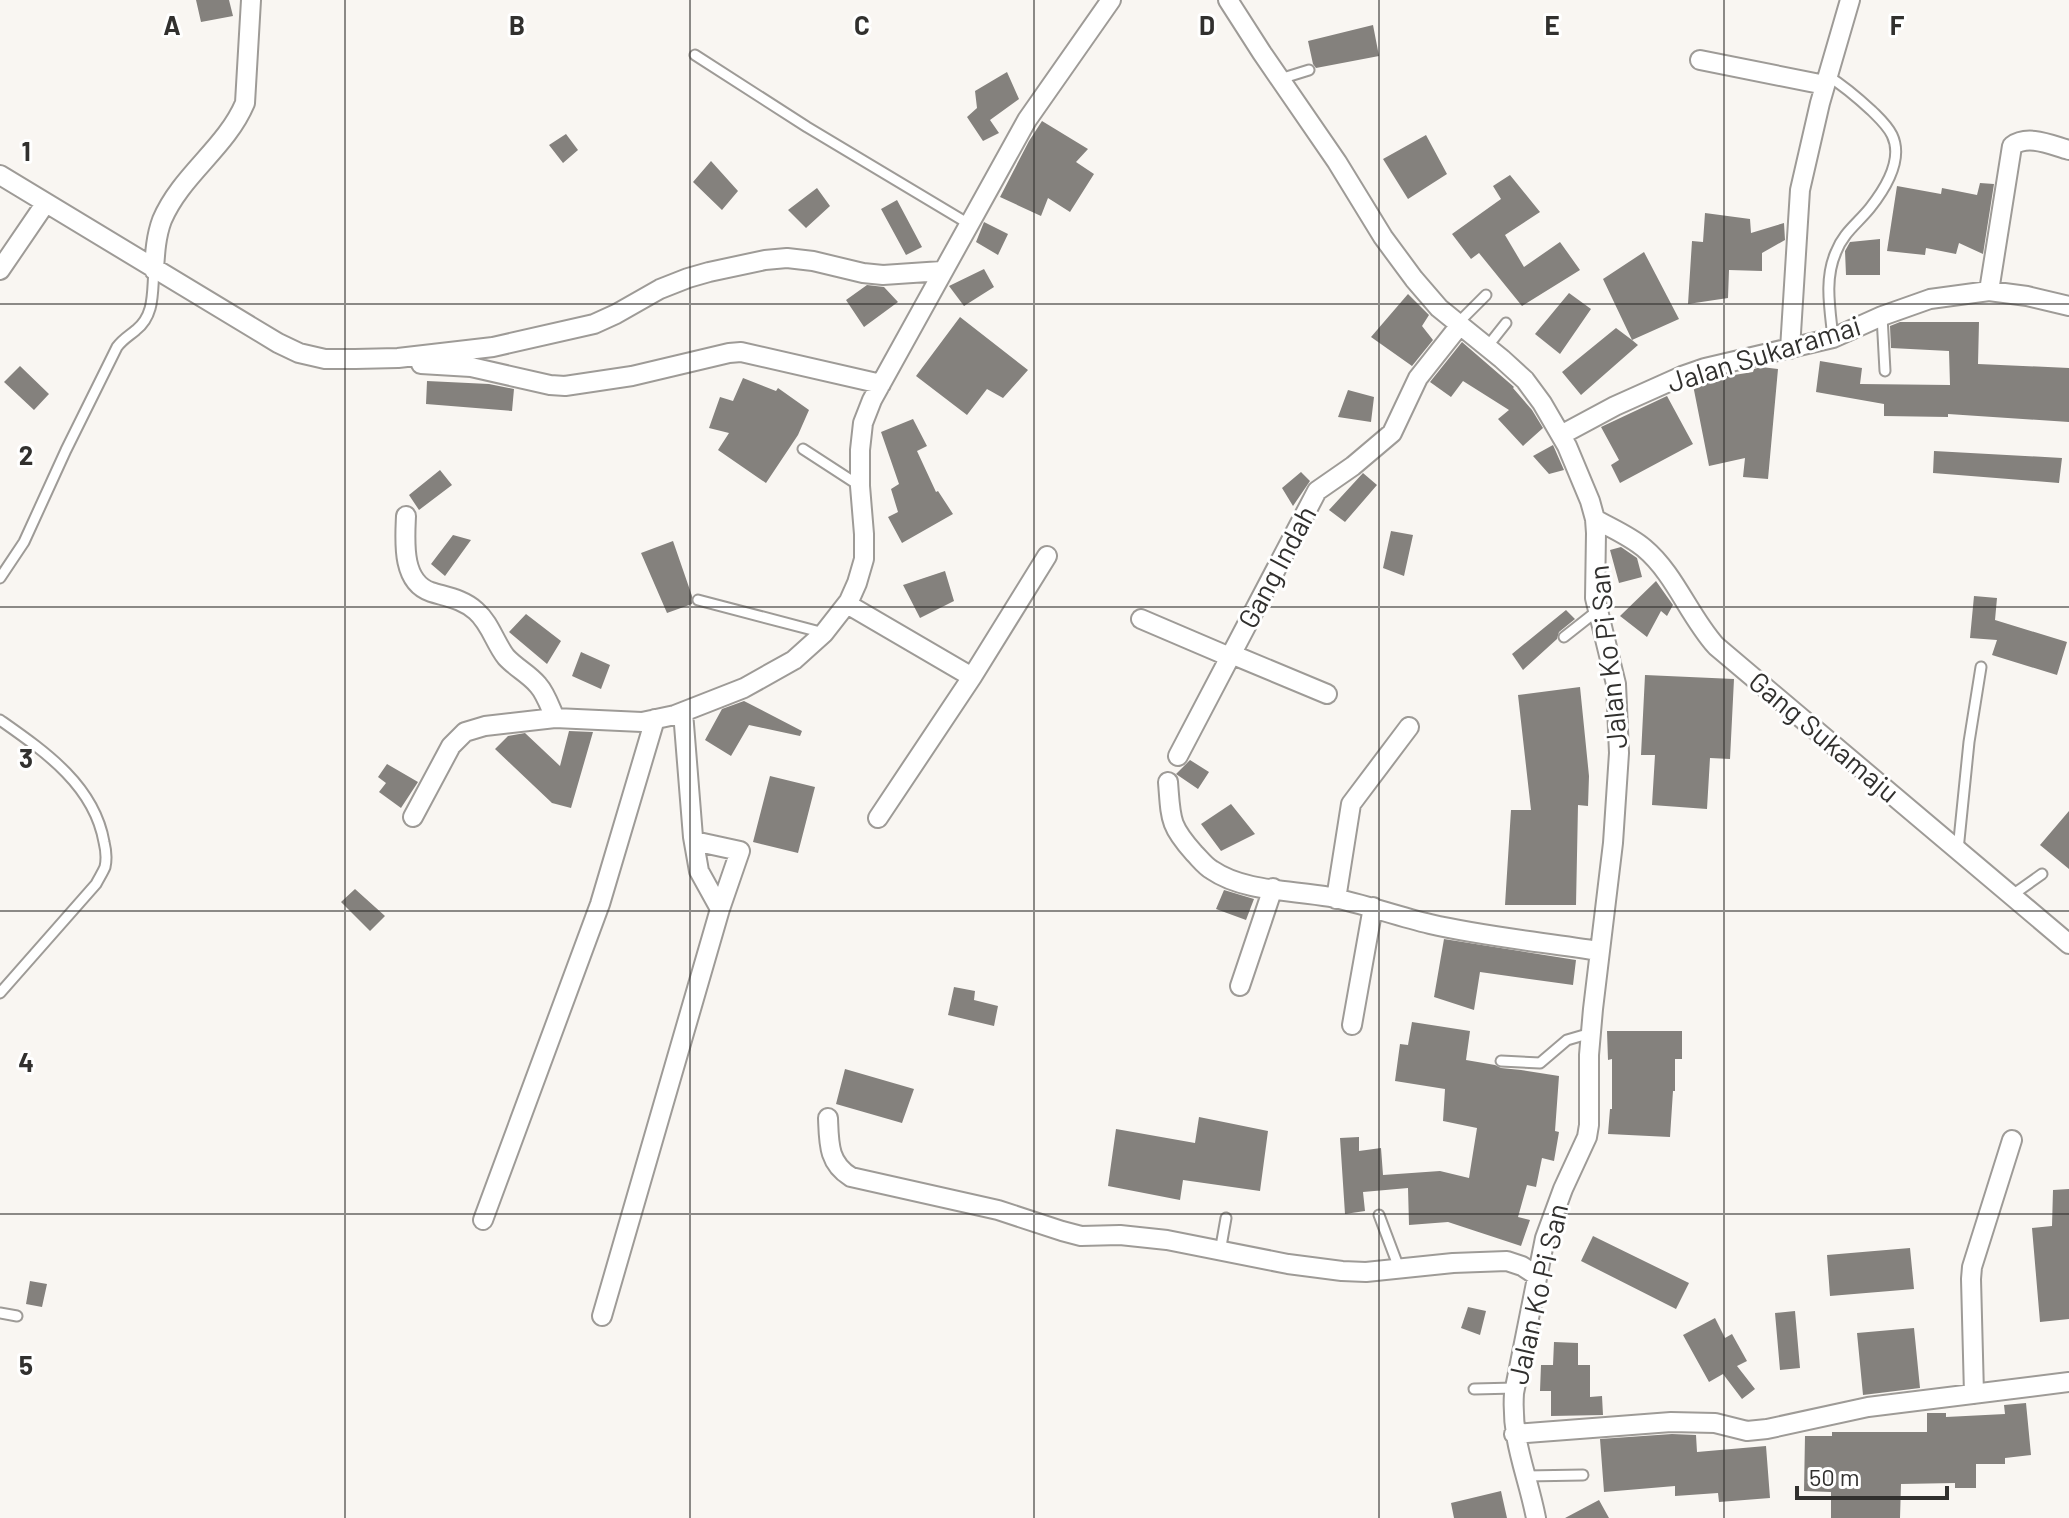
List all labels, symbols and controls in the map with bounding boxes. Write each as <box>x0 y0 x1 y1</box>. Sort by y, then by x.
text: A <box>163 9 181 40</box>
text: B <box>509 9 525 40</box>
text: C <box>854 9 870 40</box>
text: D <box>1199 9 1215 40</box>
text: E <box>1544 9 1560 40</box>
text: F <box>1890 9 1905 40</box>
text: 1 <box>21 135 31 166</box>
street label: Jalan Sukaramai <box>1663 307 1865 399</box>
text: 2 <box>19 439 33 470</box>
street label: Gang Indah <box>1230 499 1323 634</box>
street label: Jalan Ko Pi San <box>1580 564 1634 751</box>
street label: Gang Sukamaju <box>1743 664 1907 809</box>
text: 3 <box>19 742 33 773</box>
text: 4 <box>18 1046 34 1077</box>
street label: Jalan Ko Pi San <box>1500 1200 1574 1387</box>
text: 5 <box>19 1349 33 1380</box>
scale bar <box>1797 1450 1947 1500</box>
text: 50 m <box>1809 1462 1860 1491</box>

